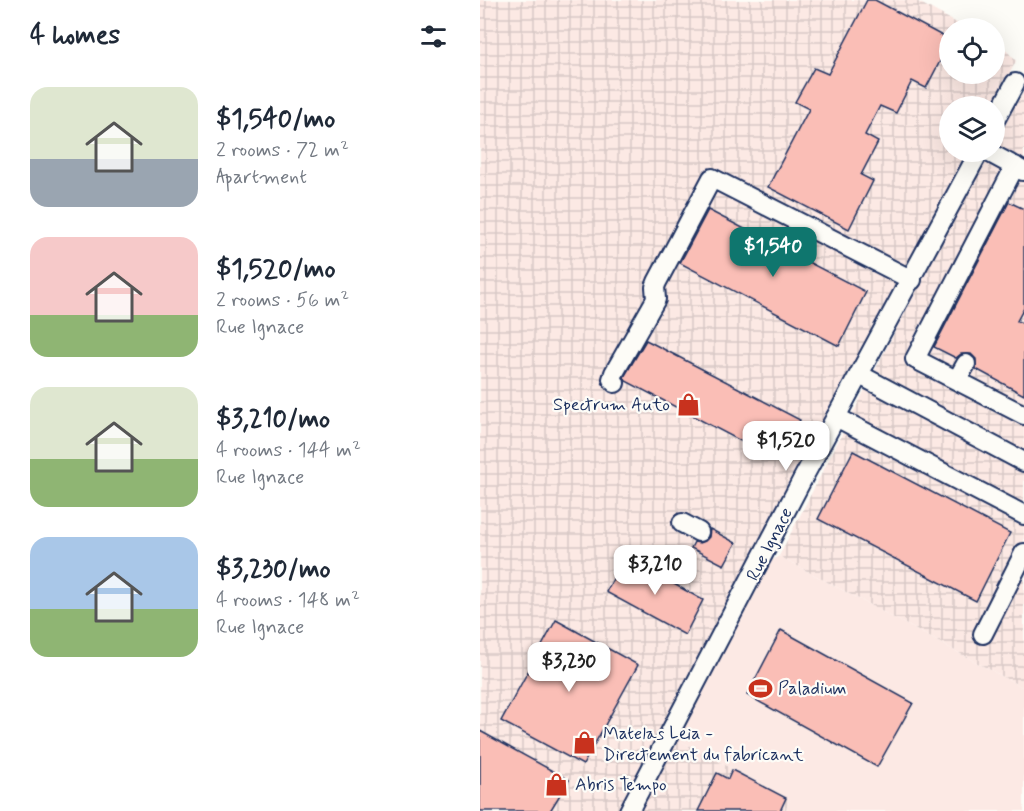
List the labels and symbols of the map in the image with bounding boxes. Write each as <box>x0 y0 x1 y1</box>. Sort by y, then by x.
pin: $1,540 <box>724 227 822 278</box>
shop icon: Spectrum Auto <box>675 391 701 417</box>
place label: Spectrum Auto <box>553 393 670 417</box>
pin: $1,520 <box>737 421 835 472</box>
street label: Rue Ignace <box>741 504 799 585</box>
pin: $3,210 <box>606 545 704 596</box>
pin: $3,230 <box>520 642 618 693</box>
sports icon: Paladium <box>747 675 773 701</box>
place label: Paladium <box>778 677 847 701</box>
place label: Matelas Leia - Directement du fabricant <box>603 722 804 767</box>
shop icon: Matelas Leia - Directement du fabricant <box>572 730 598 756</box>
shop icon: Abris Tempo <box>544 771 570 797</box>
place label: Abris Tempo <box>575 773 667 797</box>

